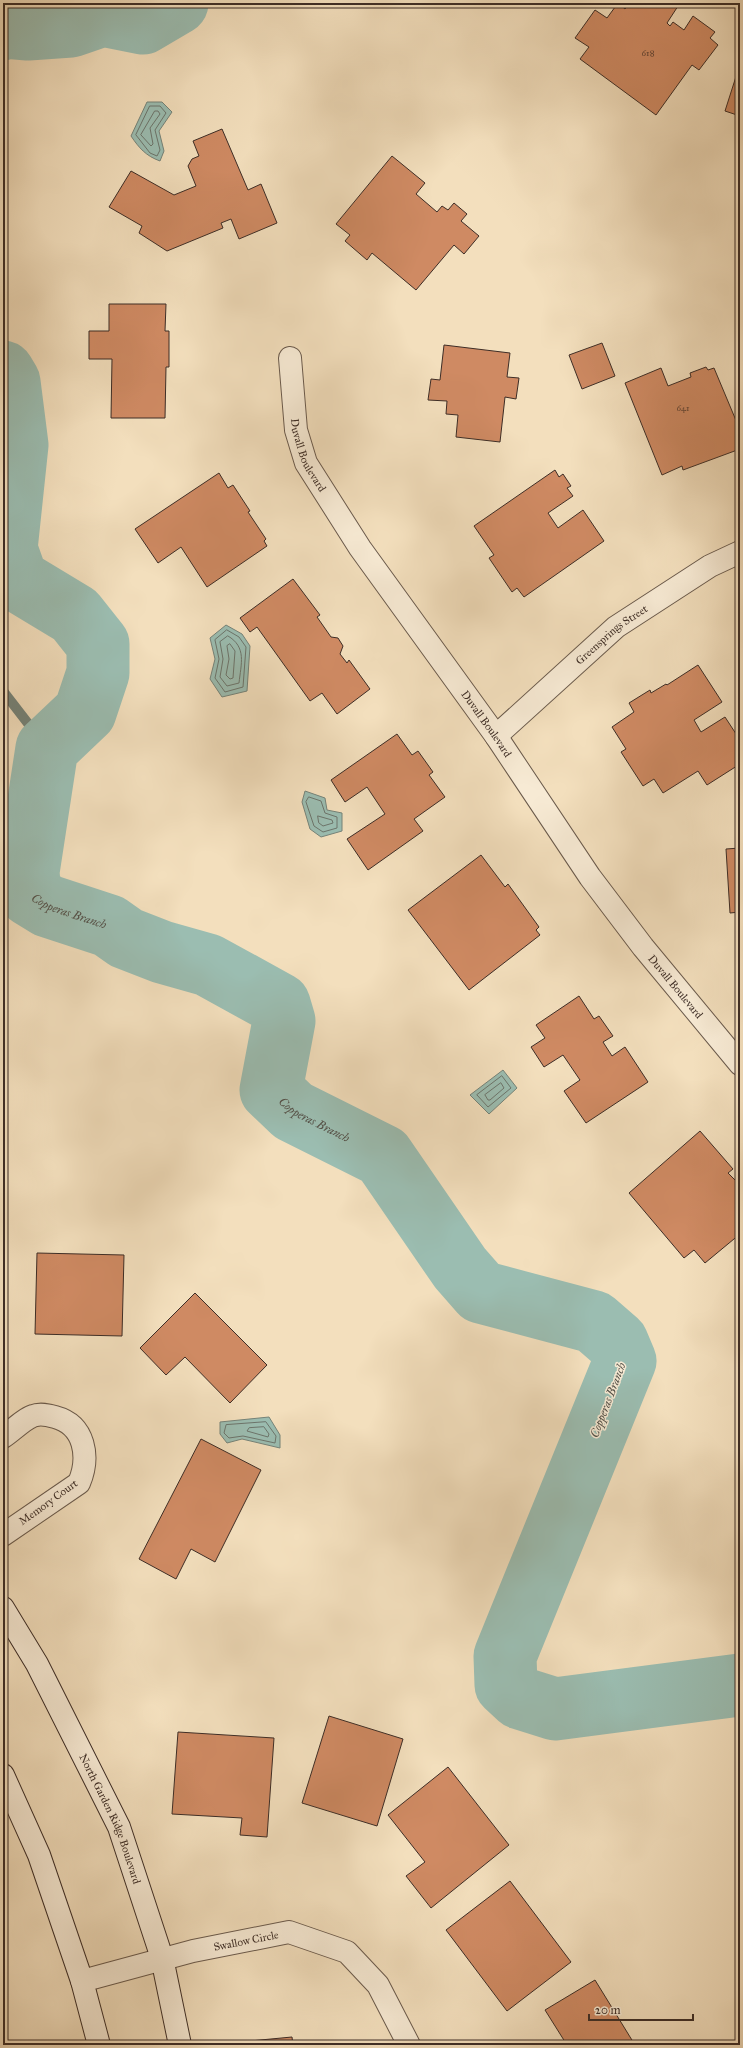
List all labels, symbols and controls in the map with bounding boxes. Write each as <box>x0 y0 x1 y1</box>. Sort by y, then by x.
house number: 618 <box>642 47 655 58</box>
house number: 641 <box>676 402 690 413</box>
street label: Duvall Boulevard <box>288 418 329 495</box>
street label: Greensprings Street <box>573 602 650 667</box>
street label: Duvall Boulevard <box>458 688 514 760</box>
water label: Copperas Branch <box>29 891 108 932</box>
street label: Duvall Boulevard <box>645 952 706 1022</box>
water label: Copperas Branch <box>276 1094 352 1145</box>
water label: Copperas Branch <box>587 1360 630 1440</box>
street label: Memory Court <box>16 1477 80 1528</box>
street label: North Garden Ridge Boulevard <box>76 1752 143 1886</box>
street label: Swallow Circle <box>212 1928 280 1954</box>
scale bar <box>589 1996 693 2022</box>
text: 20 m <box>595 2003 621 2017</box>

